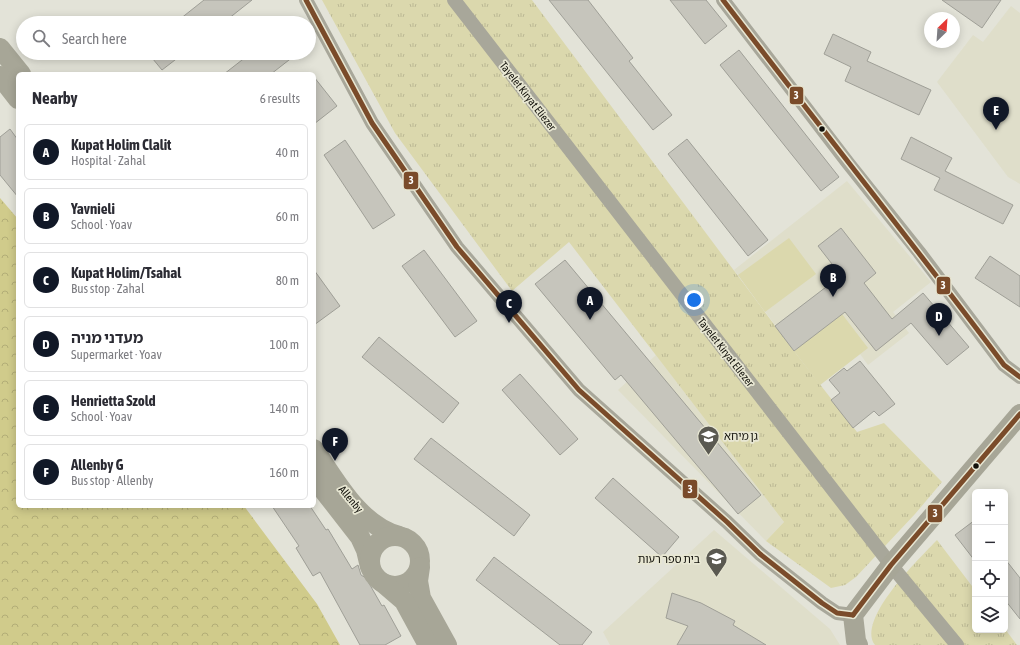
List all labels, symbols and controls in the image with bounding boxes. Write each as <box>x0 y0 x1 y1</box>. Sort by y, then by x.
north arrow <box>924 12 960 48</box>
search box <box>16 16 316 60</box>
icon: search <box>30 27 52 49</box>
text: Search here <box>62 30 127 47</box>
street label: Tayelet Kiryat Eliezer <box>498 59 559 133</box>
line badge: 3 <box>789 86 804 105</box>
text: Nearby <box>32 88 78 108</box>
text: 3 <box>793 89 799 101</box>
text: 6 results <box>260 91 300 106</box>
pin: E <box>983 97 1009 130</box>
unlabelled marker <box>817 124 827 134</box>
text: Kupat Holim Clalit <box>71 136 171 153</box>
text: A <box>43 145 49 160</box>
text: 40 m <box>276 145 299 160</box>
text: Hospital · Zahal <box>71 153 146 168</box>
line badge: 3 <box>403 171 419 190</box>
text: 3 <box>408 174 414 186</box>
text: Yavnieli <box>71 200 115 217</box>
text: B <box>43 209 49 224</box>
text: 60 m <box>276 209 299 224</box>
text: School · Yoav <box>71 217 132 232</box>
text: Kupat Holim/Tsahal <box>71 264 181 281</box>
pin: B <box>820 264 846 297</box>
text: C <box>43 273 49 288</box>
text: 80 m <box>276 273 299 288</box>
line badge: 3 <box>936 276 951 295</box>
text: 3 <box>940 279 946 291</box>
text: Bus stop · Zahal <box>71 281 144 296</box>
pin: A <box>577 287 603 320</box>
pin: C <box>496 290 522 323</box>
your location <box>684 290 704 310</box>
pin: D <box>926 303 952 336</box>
street label: Tayelet Kiryat Eliezer <box>696 315 757 389</box>
text: מעדני מניה <box>71 329 143 346</box>
text: D <box>42 337 50 352</box>
text: 100 m <box>270 337 299 352</box>
text: Supermarket · Yoav <box>71 347 162 362</box>
text: Henrietta Szold <box>71 392 156 409</box>
text: E <box>43 401 49 416</box>
text: 140 m <box>270 401 299 416</box>
text: School · Yoav <box>71 409 132 424</box>
school or university icon: גן מיחא <box>695 423 721 456</box>
pin: F <box>322 428 348 461</box>
place label: גן מיחא <box>724 430 758 442</box>
text: Allenby G <box>71 456 123 473</box>
unlabelled marker <box>971 461 981 471</box>
text: F <box>43 465 49 480</box>
text: 160 m <box>270 465 299 480</box>
text: Bus stop · Allenby <box>71 473 153 488</box>
line badge: 3 <box>682 479 698 499</box>
street label: Allenby <box>336 483 366 515</box>
text: 3 <box>687 483 693 495</box>
map controls <box>972 489 1008 633</box>
button: + <box>972 489 1008 525</box>
line badge: 3 <box>927 504 943 523</box>
text: 3 <box>932 507 938 519</box>
button: − <box>972 525 1008 561</box>
school or university icon: בית ספר רעות <box>703 546 729 579</box>
place label: בית ספר רעות <box>638 553 700 565</box>
button: locate <box>972 561 1008 597</box>
button: layers <box>972 597 1008 633</box>

